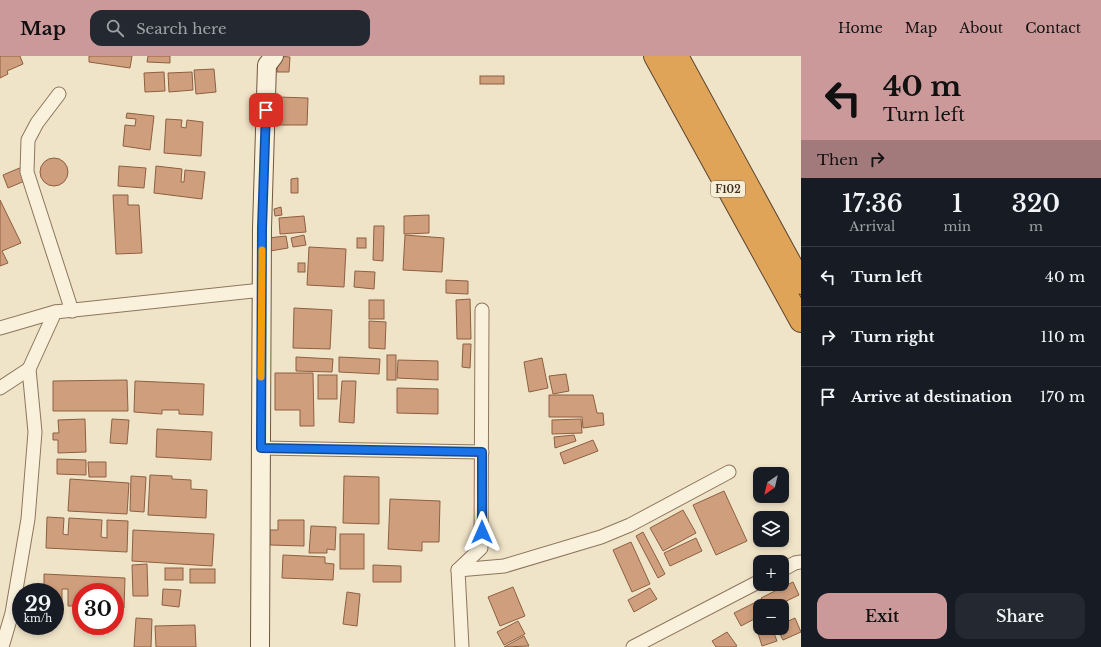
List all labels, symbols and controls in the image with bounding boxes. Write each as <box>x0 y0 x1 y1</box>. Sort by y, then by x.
search box <box>90 10 370 46</box>
text: Map <box>20 17 66 40</box>
icon: search <box>104 17 126 39</box>
text: Search here <box>136 19 227 38</box>
text: Home <box>838 19 883 37</box>
text: Map <box>905 19 937 37</box>
text: About <box>959 19 1003 37</box>
text: Contact <box>1025 19 1081 37</box>
text: 40 m <box>883 69 961 104</box>
icon: left <box>817 72 869 124</box>
pin <box>249 93 283 127</box>
icon: arrive <box>255 99 277 121</box>
text: Turn left <box>883 104 965 126</box>
icon: right <box>866 148 888 170</box>
text: Then <box>817 150 858 169</box>
road number: F102 <box>711 181 745 197</box>
text: 17:36 <box>842 189 903 218</box>
text: 1 <box>952 189 962 218</box>
text: 320 <box>1012 189 1060 218</box>
text: Arrival <box>849 218 895 235</box>
text: min <box>944 218 971 235</box>
text: m <box>1029 218 1043 235</box>
icon: left <box>817 266 839 288</box>
text: Turn left <box>851 267 922 286</box>
text: 40 m <box>1045 267 1085 286</box>
icon: right <box>817 326 839 348</box>
text: Turn right <box>851 327 934 346</box>
text: 110 m <box>1041 327 1085 346</box>
icon: arrive <box>817 386 839 408</box>
text: Arrive at destination <box>851 387 1012 406</box>
text: 170 m <box>1040 387 1085 406</box>
north arrow <box>753 467 789 503</box>
map controls <box>753 467 789 635</box>
position arrow <box>461 511 503 553</box>
button: layers <box>753 511 789 547</box>
button: + <box>753 555 789 591</box>
speed limit sign: 30 <box>72 583 124 635</box>
text: 29 <box>25 592 51 616</box>
button: Exit <box>817 593 947 639</box>
button: Share <box>955 593 1085 639</box>
button: − <box>753 599 789 635</box>
text: km/h <box>24 612 52 625</box>

